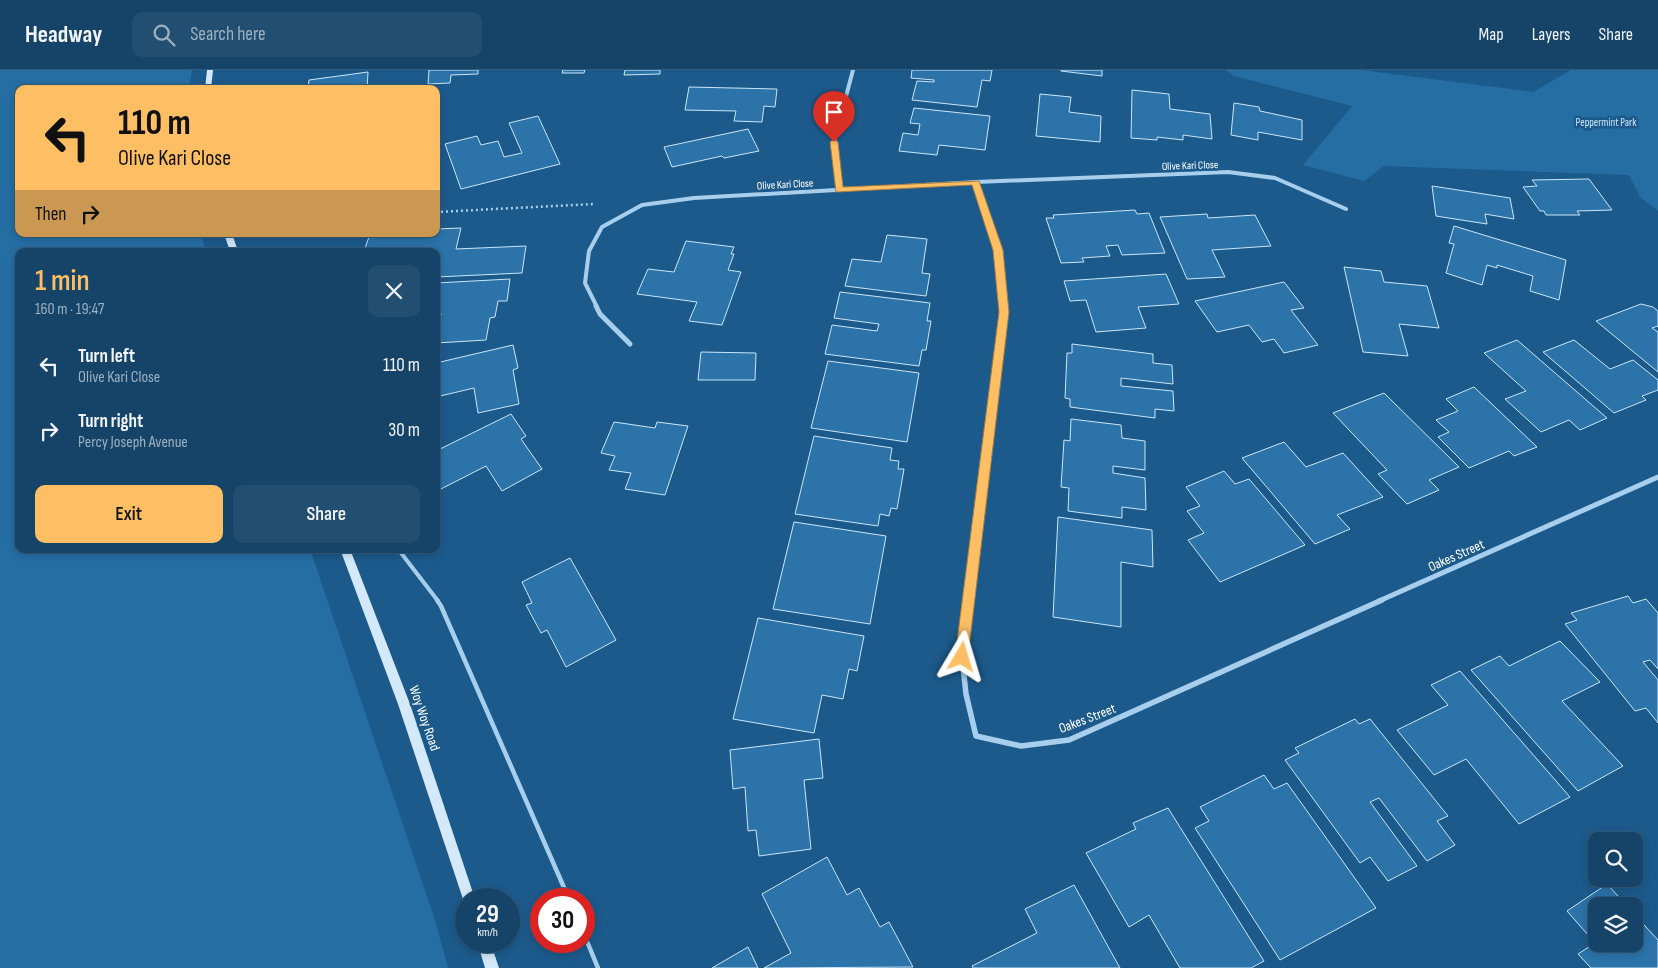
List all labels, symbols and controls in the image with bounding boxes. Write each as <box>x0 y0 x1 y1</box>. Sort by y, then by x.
search box <box>132 12 482 57</box>
text: Headway <box>25 20 102 49</box>
icon: search <box>150 21 178 49</box>
text: Search here <box>190 23 266 46</box>
text: Map <box>1479 24 1504 45</box>
text: Layers <box>1532 24 1571 45</box>
text: Share <box>1599 24 1633 45</box>
pin <box>813 91 855 142</box>
icon: arrive <box>820 98 848 126</box>
text: 110 m <box>118 102 191 145</box>
icon: left <box>35 105 100 170</box>
park label: Peppermint Park <box>1576 116 1637 129</box>
text: Olive Kari Close <box>118 145 231 172</box>
street label: Olive Kari Close <box>1162 158 1218 173</box>
street label: Olive Kari Close <box>756 177 814 192</box>
icon: right <box>76 200 104 228</box>
text: Then <box>35 203 66 226</box>
text: 1 min <box>35 263 90 299</box>
button: close <box>368 265 420 317</box>
text: 160 m · 19:47 <box>35 300 105 319</box>
text: Turn left <box>78 345 135 368</box>
icon: left <box>35 352 63 380</box>
text: 110 m <box>383 354 420 377</box>
text: Olive Kari Close <box>78 368 160 387</box>
text: Turn right <box>78 410 143 433</box>
icon: right <box>35 417 63 445</box>
text: 30 m <box>388 419 420 442</box>
text: Percy Joseph Avenue <box>78 433 188 452</box>
button: Exit <box>35 485 223 543</box>
button: Share <box>233 485 420 543</box>
street label: Oakes Street <box>1425 536 1487 575</box>
position arrow <box>935 630 987 682</box>
street label: Woy Woy Road <box>405 683 444 753</box>
street label: Oakes Street <box>1056 700 1118 737</box>
map controls <box>1588 832 1643 952</box>
button: search <box>1588 832 1643 887</box>
speed limit sign: 30 <box>530 888 595 953</box>
button: layers <box>1588 897 1643 952</box>
text: 29 <box>476 899 499 930</box>
text: km/h <box>477 925 498 940</box>

